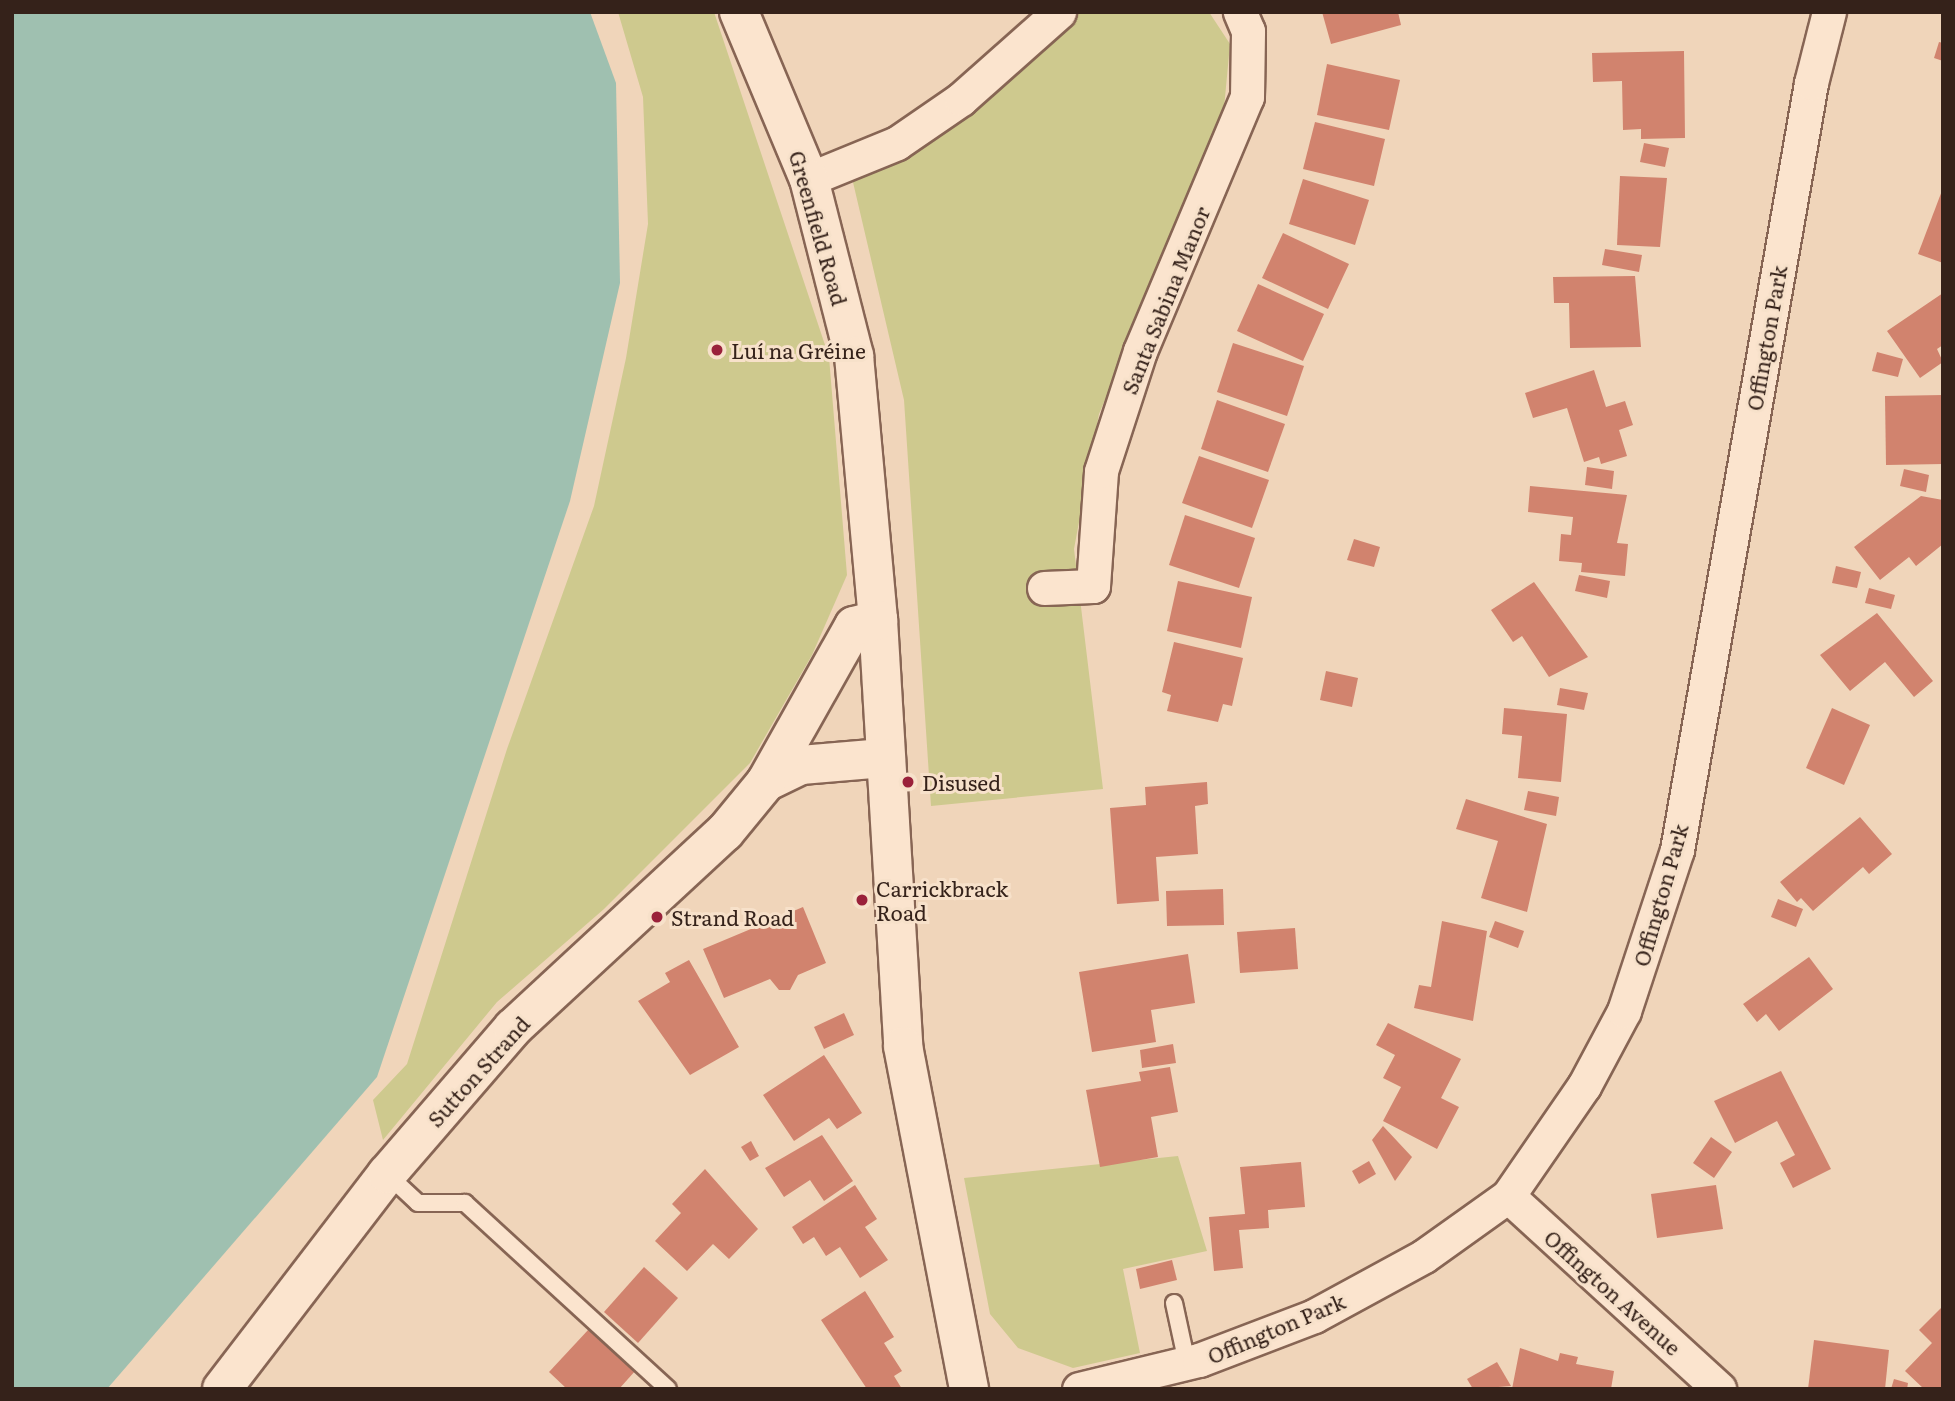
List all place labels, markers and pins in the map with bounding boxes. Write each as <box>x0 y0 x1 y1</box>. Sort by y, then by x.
place label: Luí na Gréine <box>731 337 866 363</box>
marker: Luí na Gréine <box>709 342 725 358</box>
place label: Disused <box>922 769 1001 795</box>
marker: Disused <box>900 774 916 790</box>
place label: Carrickbrack Road <box>876 875 1008 925</box>
marker: Carrickbrack Road <box>854 892 870 908</box>
place label: Strand Road <box>671 904 794 930</box>
marker: Strand Road <box>649 909 665 925</box>

